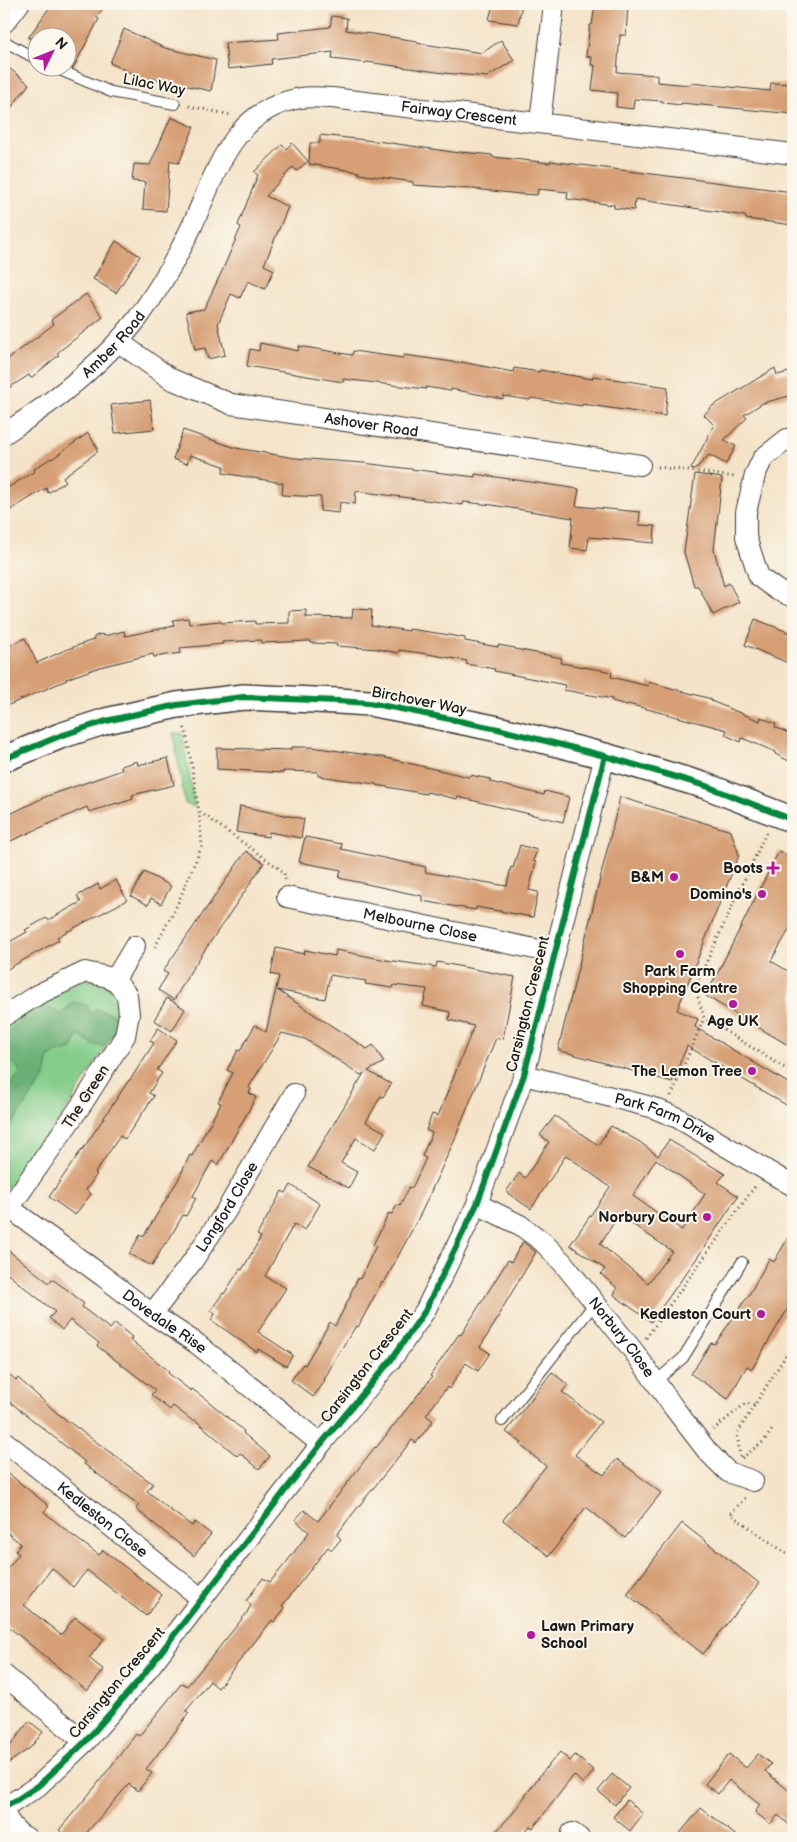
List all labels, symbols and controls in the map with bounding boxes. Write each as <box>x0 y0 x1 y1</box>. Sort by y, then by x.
north arrow <box>28 28 78 78</box>
text: N <box>51 34 71 53</box>
street label: Lilac Way <box>121 70 187 100</box>
street label: Fairway Crescent <box>400 97 518 130</box>
street label: Amber Road <box>78 307 149 382</box>
street label: Ashover Road <box>323 409 420 441</box>
street label: Birchover Way <box>370 682 468 720</box>
place label: Boots <box>723 859 763 878</box>
marker: Boots <box>767 862 779 874</box>
place label: B&M <box>631 868 664 887</box>
marker: B&M <box>668 871 680 883</box>
place label: Domino's <box>690 885 752 904</box>
marker: Domino's <box>756 888 768 900</box>
street label: Melbourne Close <box>361 904 479 946</box>
street label: Carsington Crescent <box>502 933 554 1074</box>
marker: Park Farm Shopping Centre <box>674 948 686 960</box>
place label: Park Farm Shopping Centre <box>623 962 738 998</box>
marker: Age UK <box>727 998 739 1010</box>
place label: Age UK <box>706 1012 759 1031</box>
street label: The Green <box>58 1061 114 1133</box>
place label: The Lemon Tree <box>631 1062 742 1081</box>
marker: The Lemon Tree <box>746 1065 758 1077</box>
street label: Park Farm Drive <box>613 1089 719 1148</box>
street label: Longford Close <box>192 1158 262 1256</box>
place label: Norbury Court <box>598 1208 697 1227</box>
marker: Norbury Court <box>701 1211 713 1223</box>
street label: Dovedale Rise <box>119 1285 211 1358</box>
street label: Norbury Close <box>584 1293 659 1381</box>
street label: Carsington Crescent <box>316 1305 418 1427</box>
place label: Kedleston Court <box>640 1305 751 1324</box>
marker: Kedleston Court <box>755 1308 767 1320</box>
street label: Kedleston Close <box>53 1478 152 1562</box>
place label: Lawn Primary School <box>541 1617 634 1653</box>
street label: Carsington Crescent <box>65 1623 169 1743</box>
marker: Lawn Primary School <box>525 1629 537 1641</box>

